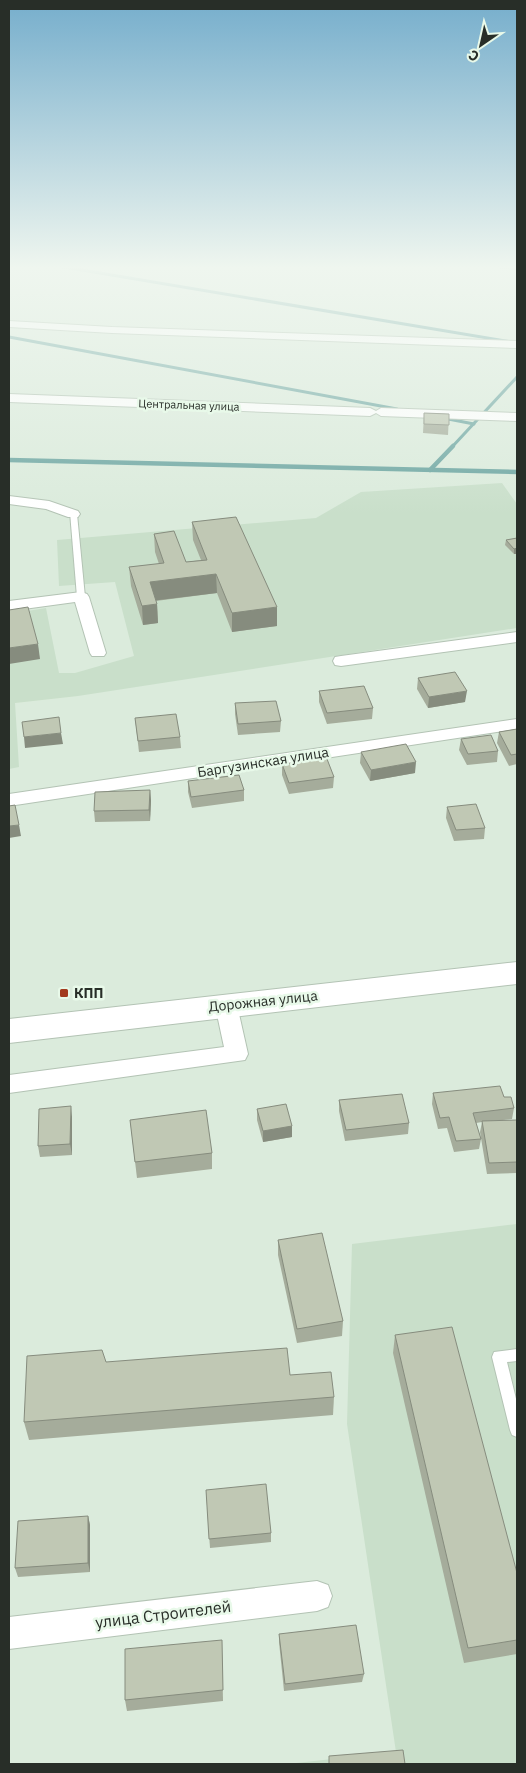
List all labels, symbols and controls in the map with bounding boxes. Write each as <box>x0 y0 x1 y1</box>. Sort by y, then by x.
north arrow <box>456 20 506 70</box>
text: С <box>465 46 483 66</box>
street label: Центральная улица <box>138 396 240 414</box>
street label: Баргузинская улица <box>196 743 331 781</box>
place label: КПП <box>74 984 103 1002</box>
street label: Дорожная улица <box>207 986 319 1016</box>
marker: КПП <box>58 987 70 999</box>
street label: улица Строителей <box>94 1596 232 1632</box>

